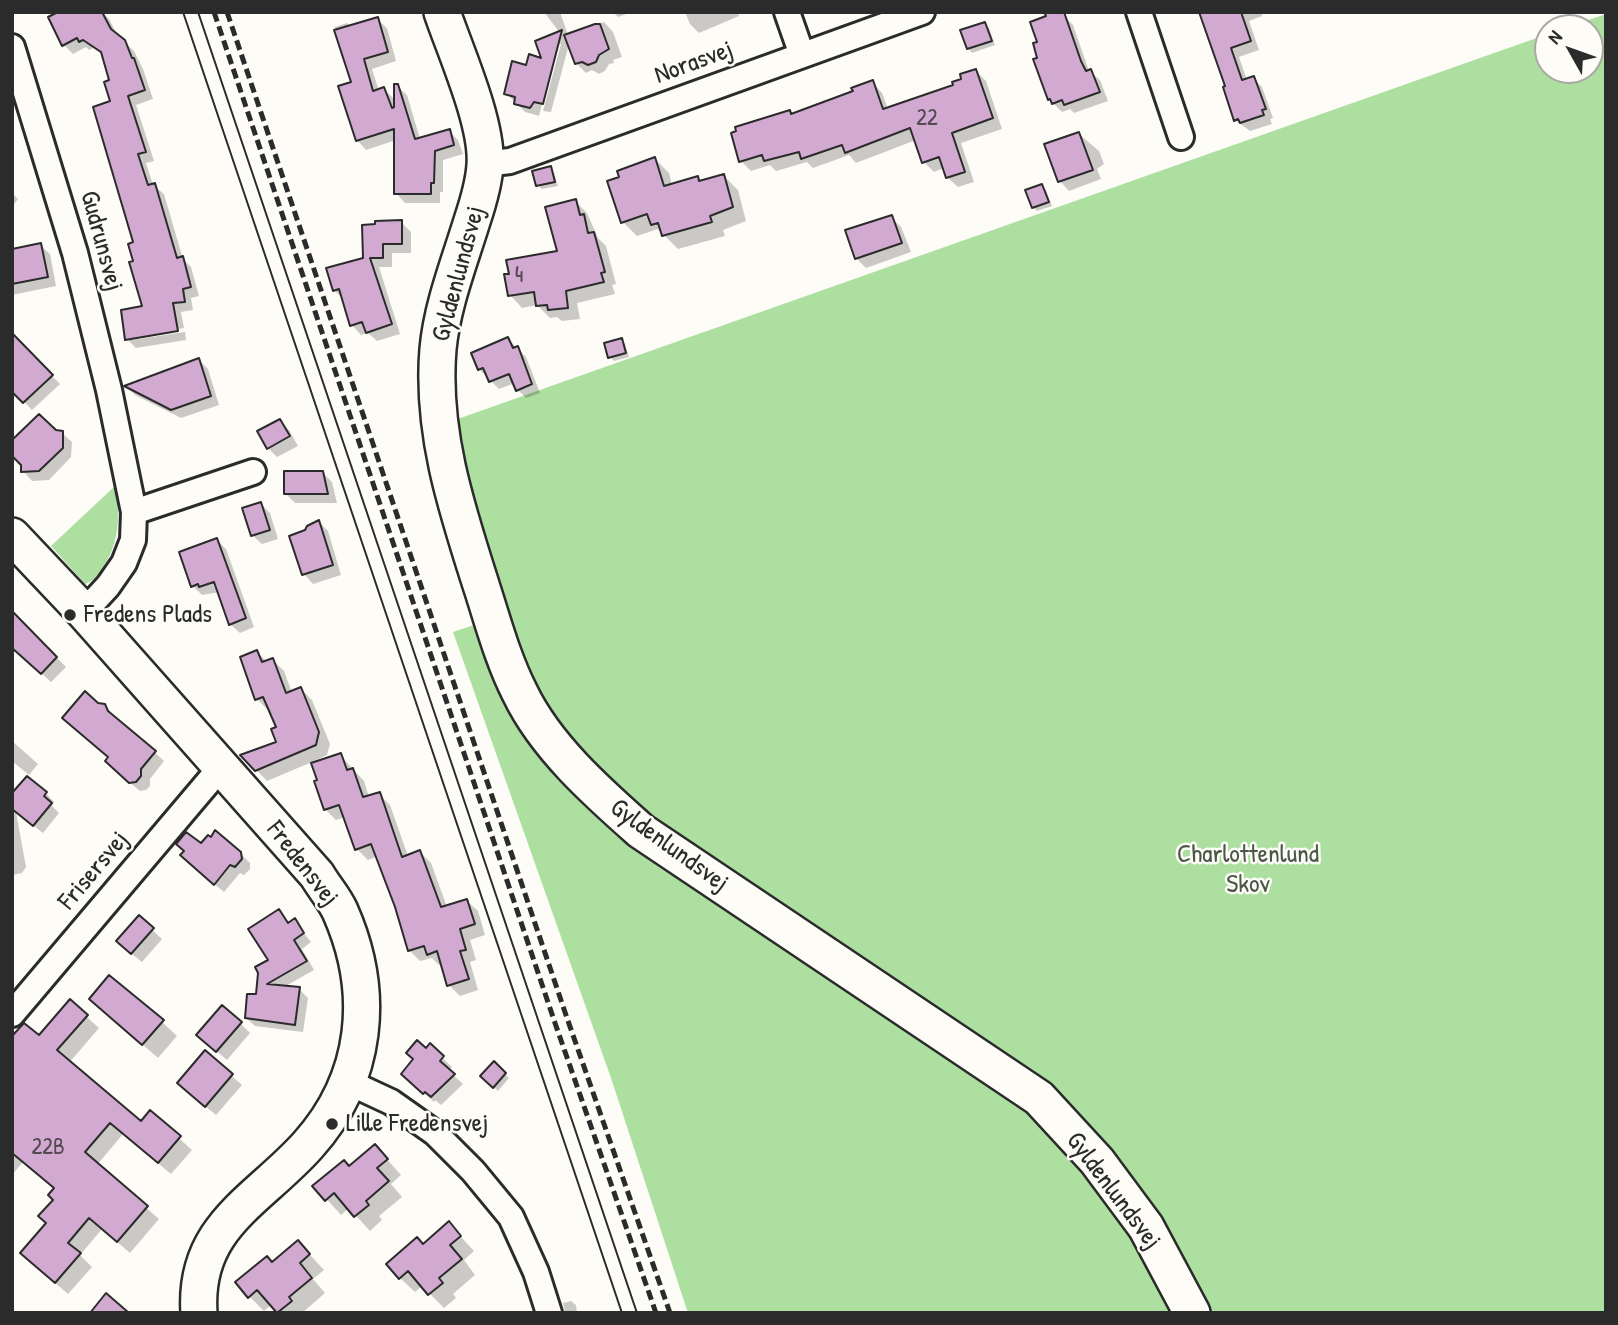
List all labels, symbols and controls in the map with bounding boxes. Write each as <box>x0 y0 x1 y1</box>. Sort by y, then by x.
north arrow <box>1534 14 1604 84</box>
text: N <box>1541 25 1568 49</box>
street label: Norasvej <box>650 34 738 92</box>
house number: 22 <box>916 105 938 133</box>
street label: Gudrunsvej <box>73 188 129 294</box>
street label: Gyldenlundsvej <box>426 203 492 345</box>
house number: 4 <box>515 262 523 290</box>
place label: Fredens Plads <box>84 599 212 631</box>
marker: Fredens Plads <box>62 607 78 623</box>
street label: Gyldenlundsvej <box>604 793 734 899</box>
street label: Fredensvej <box>259 815 345 913</box>
street label: Frisersvej <box>52 825 136 917</box>
park label: Charlottenlund Skov <box>1177 839 1319 900</box>
place label: Lille Fredensvej <box>346 1108 488 1140</box>
marker: Lille Fredensvej <box>324 1116 340 1132</box>
street label: Gyldenlundsvej <box>1059 1126 1167 1256</box>
house number: 22B <box>31 1134 65 1162</box>

